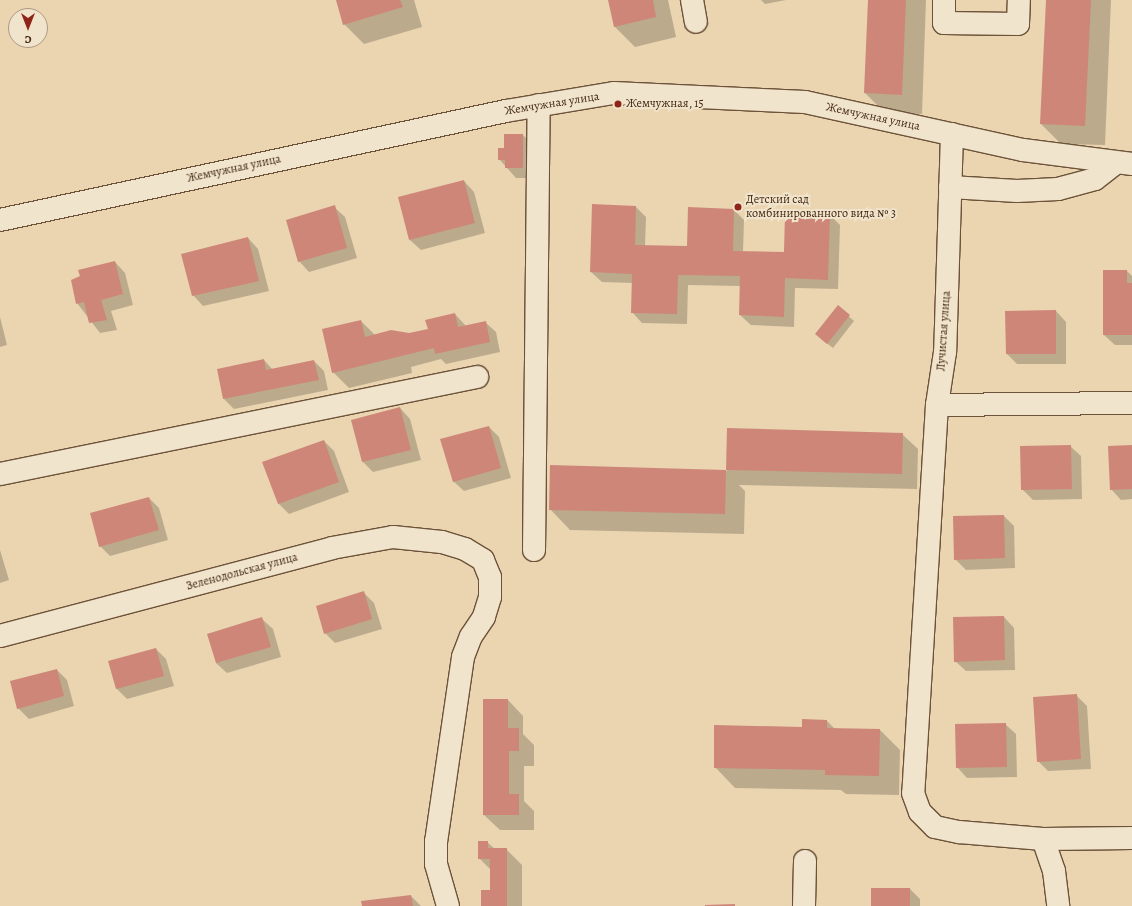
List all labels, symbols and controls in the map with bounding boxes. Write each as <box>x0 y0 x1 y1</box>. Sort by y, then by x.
north arrow <box>8 8 48 48</box>
text: С <box>25 32 31 47</box>
street label: Жемчужная улица <box>504 89 600 119</box>
place label: Жемчужная, 15 <box>626 97 704 111</box>
marker: Жемчужная, 15 <box>613 99 623 109</box>
street label: Жемчужная улица <box>825 100 921 134</box>
street label: Жемчужная улица <box>186 152 282 186</box>
place label: Детский сад комбинированного вида № 3 <box>746 193 896 221</box>
marker: Детский сад комбинированного вида № 3 <box>733 202 743 212</box>
street label: Лучистая улица <box>934 290 954 372</box>
street label: Зеленодольская улица <box>185 550 299 594</box>

